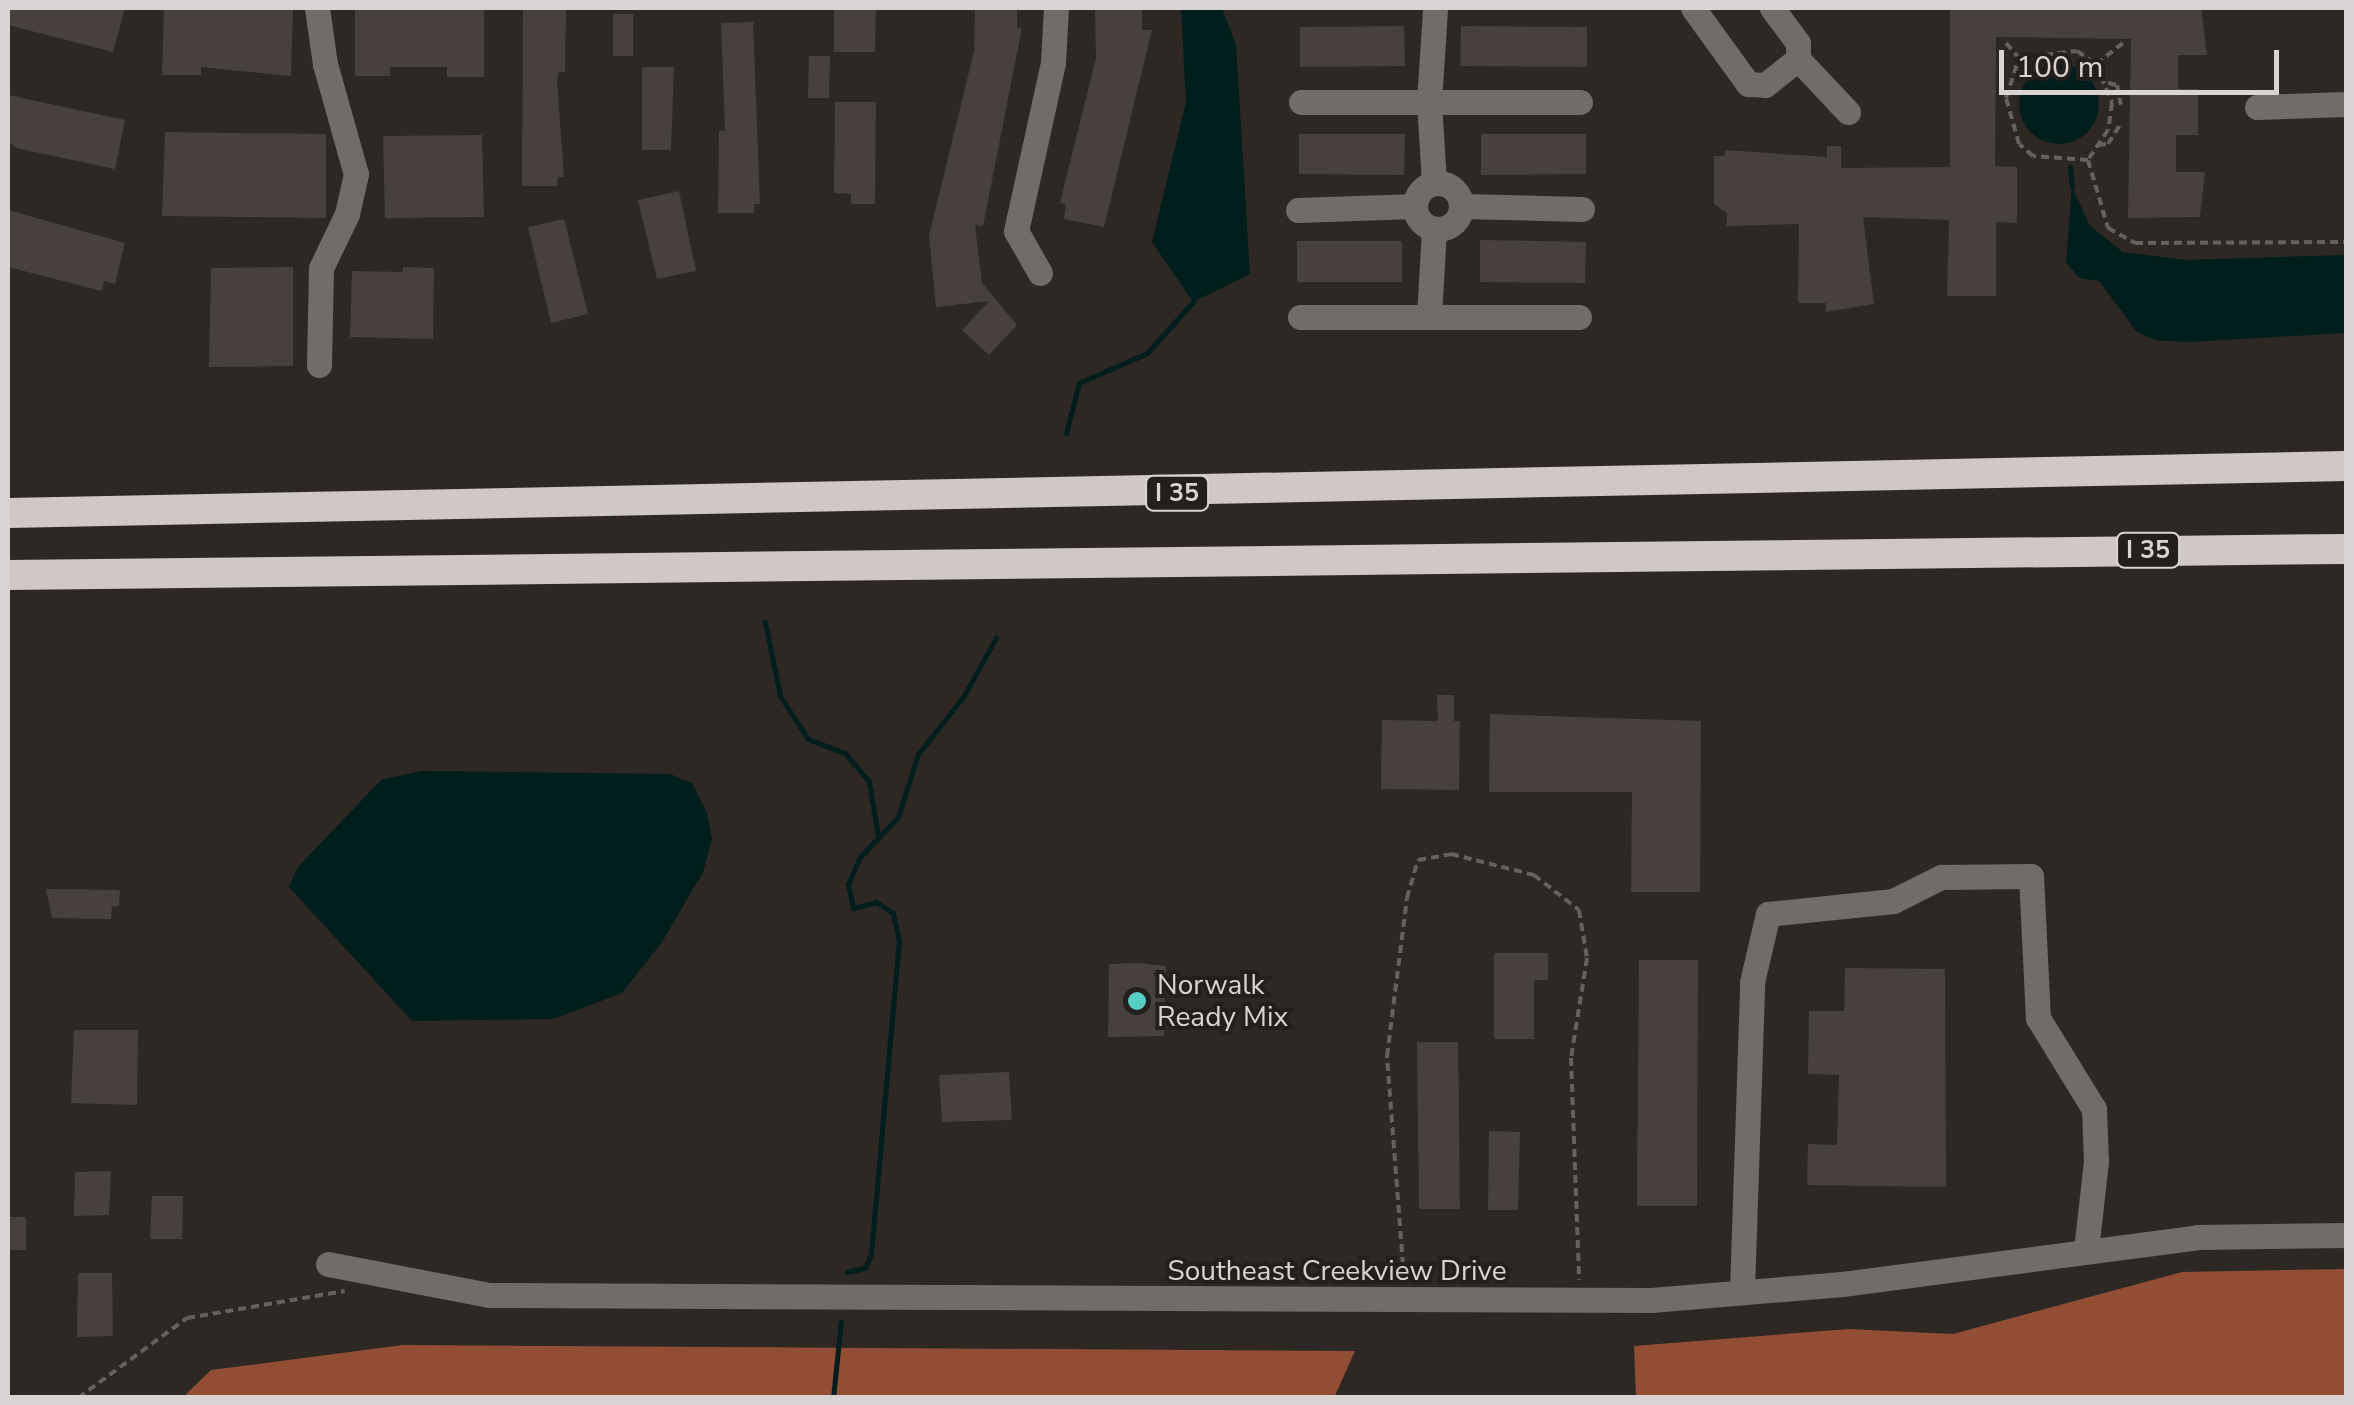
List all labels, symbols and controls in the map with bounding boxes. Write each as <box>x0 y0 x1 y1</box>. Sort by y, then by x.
scale bar <box>2004 30 2284 92</box>
text: 100 m <box>2016 47 2103 88</box>
road number: I 35 <box>1144 473 1210 513</box>
road number: I 35 <box>2116 530 2180 570</box>
place label: Norwalk Ready Mix <box>1157 968 1288 1034</box>
marker: Norwalk Ready Mix <box>1126 990 1148 1012</box>
street label: Southeast Creekview Drive <box>1167 1254 1507 1288</box>

